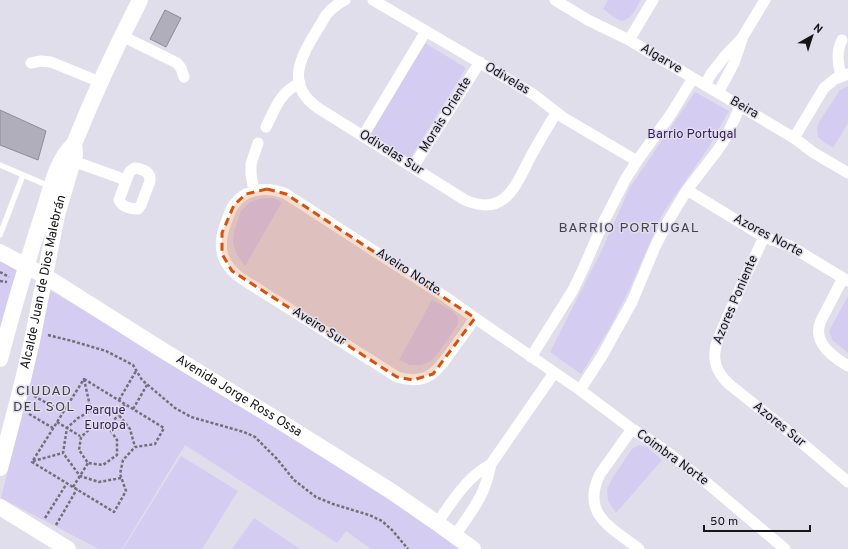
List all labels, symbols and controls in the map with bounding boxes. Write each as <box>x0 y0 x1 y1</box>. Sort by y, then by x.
north arrow <box>792 16 832 56</box>
text: N <box>810 21 825 37</box>
street label: Algarve <box>637 40 685 78</box>
street label: Odivelas <box>481 59 533 99</box>
street label: Morais Oriente <box>417 74 475 156</box>
street label: Beira <box>727 93 761 123</box>
street label: Odivelas Sur <box>356 127 426 179</box>
park label: Barrio Portugal <box>647 127 737 143</box>
street label: Alcalde Juan de Dios Malebrán <box>18 193 70 371</box>
street label: Azores Norte <box>730 211 806 261</box>
district label: BARRIO PORTUGAL <box>558 220 700 237</box>
street label: Aveiro Norte <box>373 245 443 299</box>
street label: Azores Poniente <box>710 253 762 347</box>
street label: Aveiro Sur <box>289 304 349 350</box>
street label: Avenida Jorge Ross Ossa <box>173 352 305 441</box>
district label: CIUDAD DEL SOL <box>13 383 75 416</box>
street label: Azores Sur <box>749 399 809 451</box>
park label: Parque Europa <box>84 403 126 434</box>
street label: Coimbra Norte <box>633 426 711 490</box>
scale bar <box>704 507 810 533</box>
text: 50 m <box>710 514 738 530</box>

